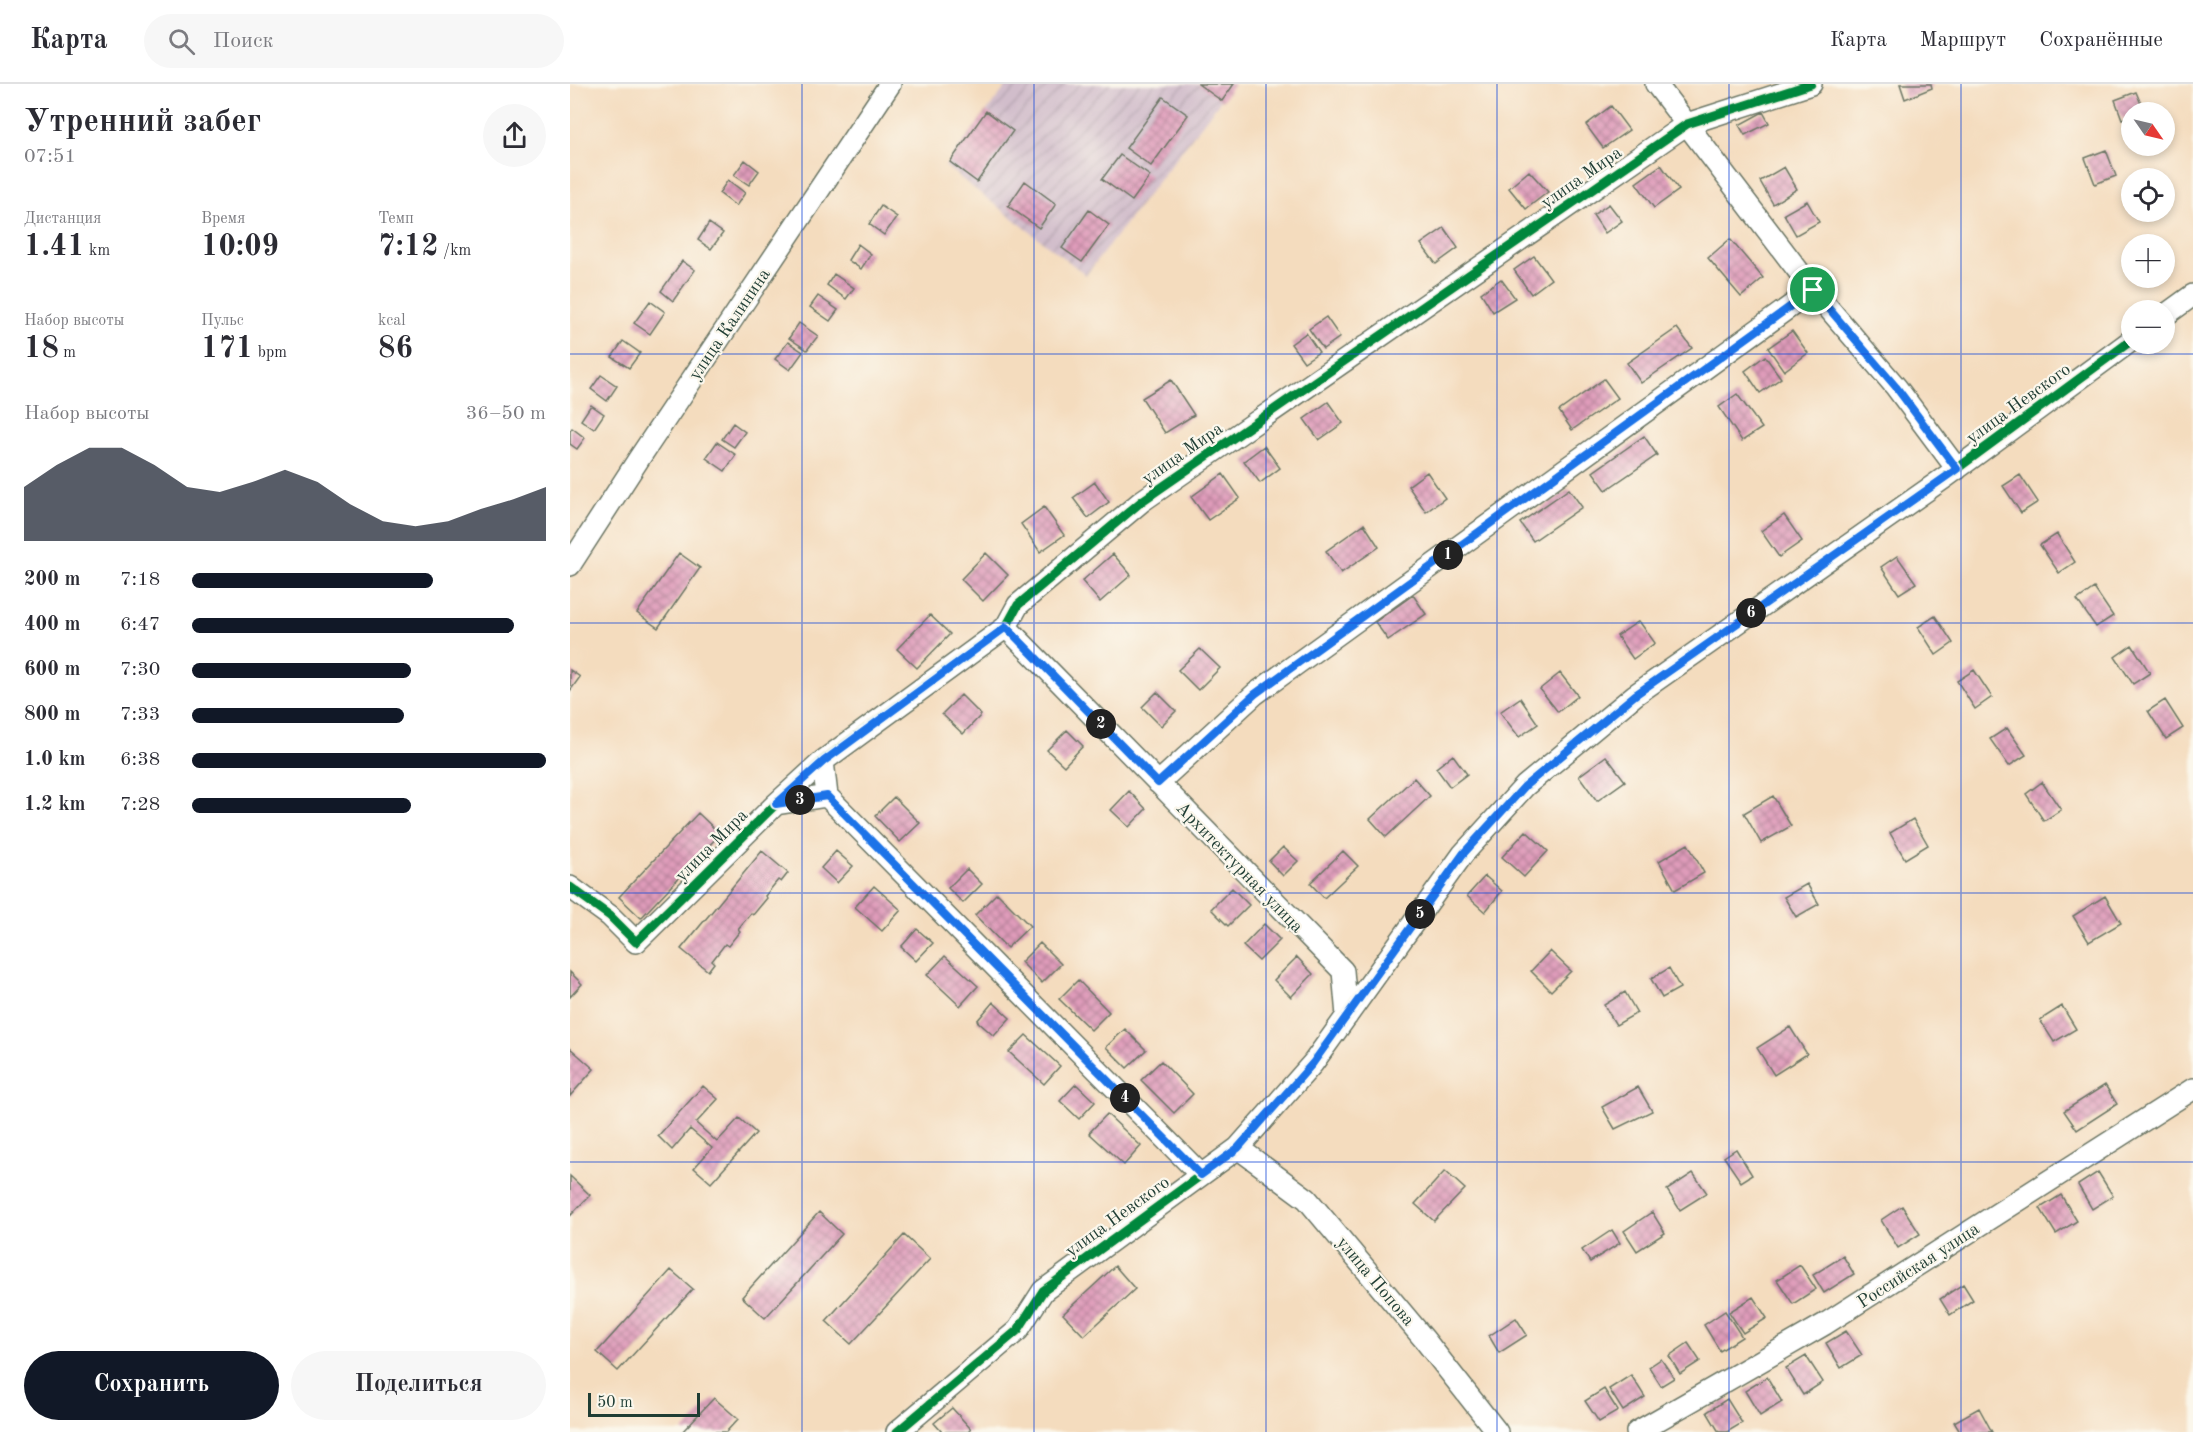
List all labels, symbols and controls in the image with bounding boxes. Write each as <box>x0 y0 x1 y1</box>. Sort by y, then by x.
search box <box>144 14 564 68</box>
icon: search <box>165 25 198 58</box>
text: Карта <box>30 27 108 55</box>
text: Поиск <box>213 30 274 52</box>
text: Карта <box>1830 30 1887 51</box>
text: Маршрут <box>1920 30 2006 51</box>
text: Сохранённые <box>2039 30 2163 51</box>
north arrow <box>2121 102 2175 156</box>
map controls <box>2121 102 2175 354</box>
button: share <box>483 104 546 167</box>
text: Утренний забег <box>24 106 261 139</box>
street label: улица Мира <box>1538 143 1625 212</box>
text: 07:51 <box>24 147 76 167</box>
button: locate <box>2121 168 2175 222</box>
text: Дистанция <box>24 211 101 227</box>
text: Время <box>201 211 245 227</box>
text: Темп <box>378 211 414 227</box>
text: 1.41 <box>24 232 85 262</box>
text: 10:09 <box>201 232 279 262</box>
text: 7:12 <box>378 232 439 262</box>
button: + <box>2121 234 2175 288</box>
text: km <box>85 243 110 259</box>
text: /km <box>439 243 471 259</box>
pin <box>1787 264 1838 315</box>
street label: улица Калинина <box>686 265 774 384</box>
icon: arrive <box>1796 273 1829 306</box>
button: − <box>2121 300 2175 354</box>
text: Набор высоты <box>24 313 124 329</box>
text: Пульс <box>201 313 244 329</box>
text: kcal <box>378 313 406 329</box>
text: 18 <box>24 334 59 364</box>
text: 171 <box>201 334 253 364</box>
text: 86 <box>378 334 413 364</box>
text: m <box>59 345 76 361</box>
text: bpm <box>253 345 287 361</box>
street label: улица Невского <box>1963 360 2074 447</box>
text: Набор высоты <box>24 404 150 424</box>
text: 36–50 m <box>466 404 546 424</box>
street label: улица Мира <box>1139 419 1226 488</box>
pin: 1 <box>1433 540 1463 570</box>
text: 1 <box>1443 547 1453 563</box>
text: 200 m <box>24 570 80 590</box>
text: 7:18 <box>120 570 160 590</box>
pin: 6 <box>1736 598 1766 628</box>
text: 6 <box>1746 605 1756 621</box>
text: 400 m <box>24 615 80 635</box>
text: 6:47 <box>120 615 160 635</box>
text: 600 m <box>24 660 80 680</box>
text: 7:30 <box>120 660 160 680</box>
text: 800 m <box>24 705 80 725</box>
text: 7:33 <box>120 705 160 725</box>
pin: 2 <box>1086 709 1116 739</box>
text: 2 <box>1096 716 1106 732</box>
text: 1.0 km <box>24 750 86 770</box>
text: 6:38 <box>120 750 160 770</box>
pin: 3 <box>785 785 815 815</box>
text: 3 <box>795 792 805 808</box>
text: 1.2 km <box>24 795 86 815</box>
text: 7:28 <box>120 795 160 815</box>
street label: Архитектурная улица <box>1172 799 1306 937</box>
street label: улица Мира <box>672 806 751 885</box>
pin: 5 <box>1405 899 1435 929</box>
text: 5 <box>1415 906 1425 922</box>
pin: 4 <box>1110 1083 1140 1113</box>
text: 4 <box>1120 1090 1130 1106</box>
street label: улица Невского <box>1062 1173 1173 1260</box>
street label: Российская улица <box>1854 1220 1983 1312</box>
street label: улица Попова <box>1333 1234 1418 1330</box>
button: Сохранить <box>24 1351 279 1420</box>
button: Поделиться <box>291 1351 546 1420</box>
scale bar <box>588 1390 700 1418</box>
text: 50 m <box>597 1395 633 1411</box>

